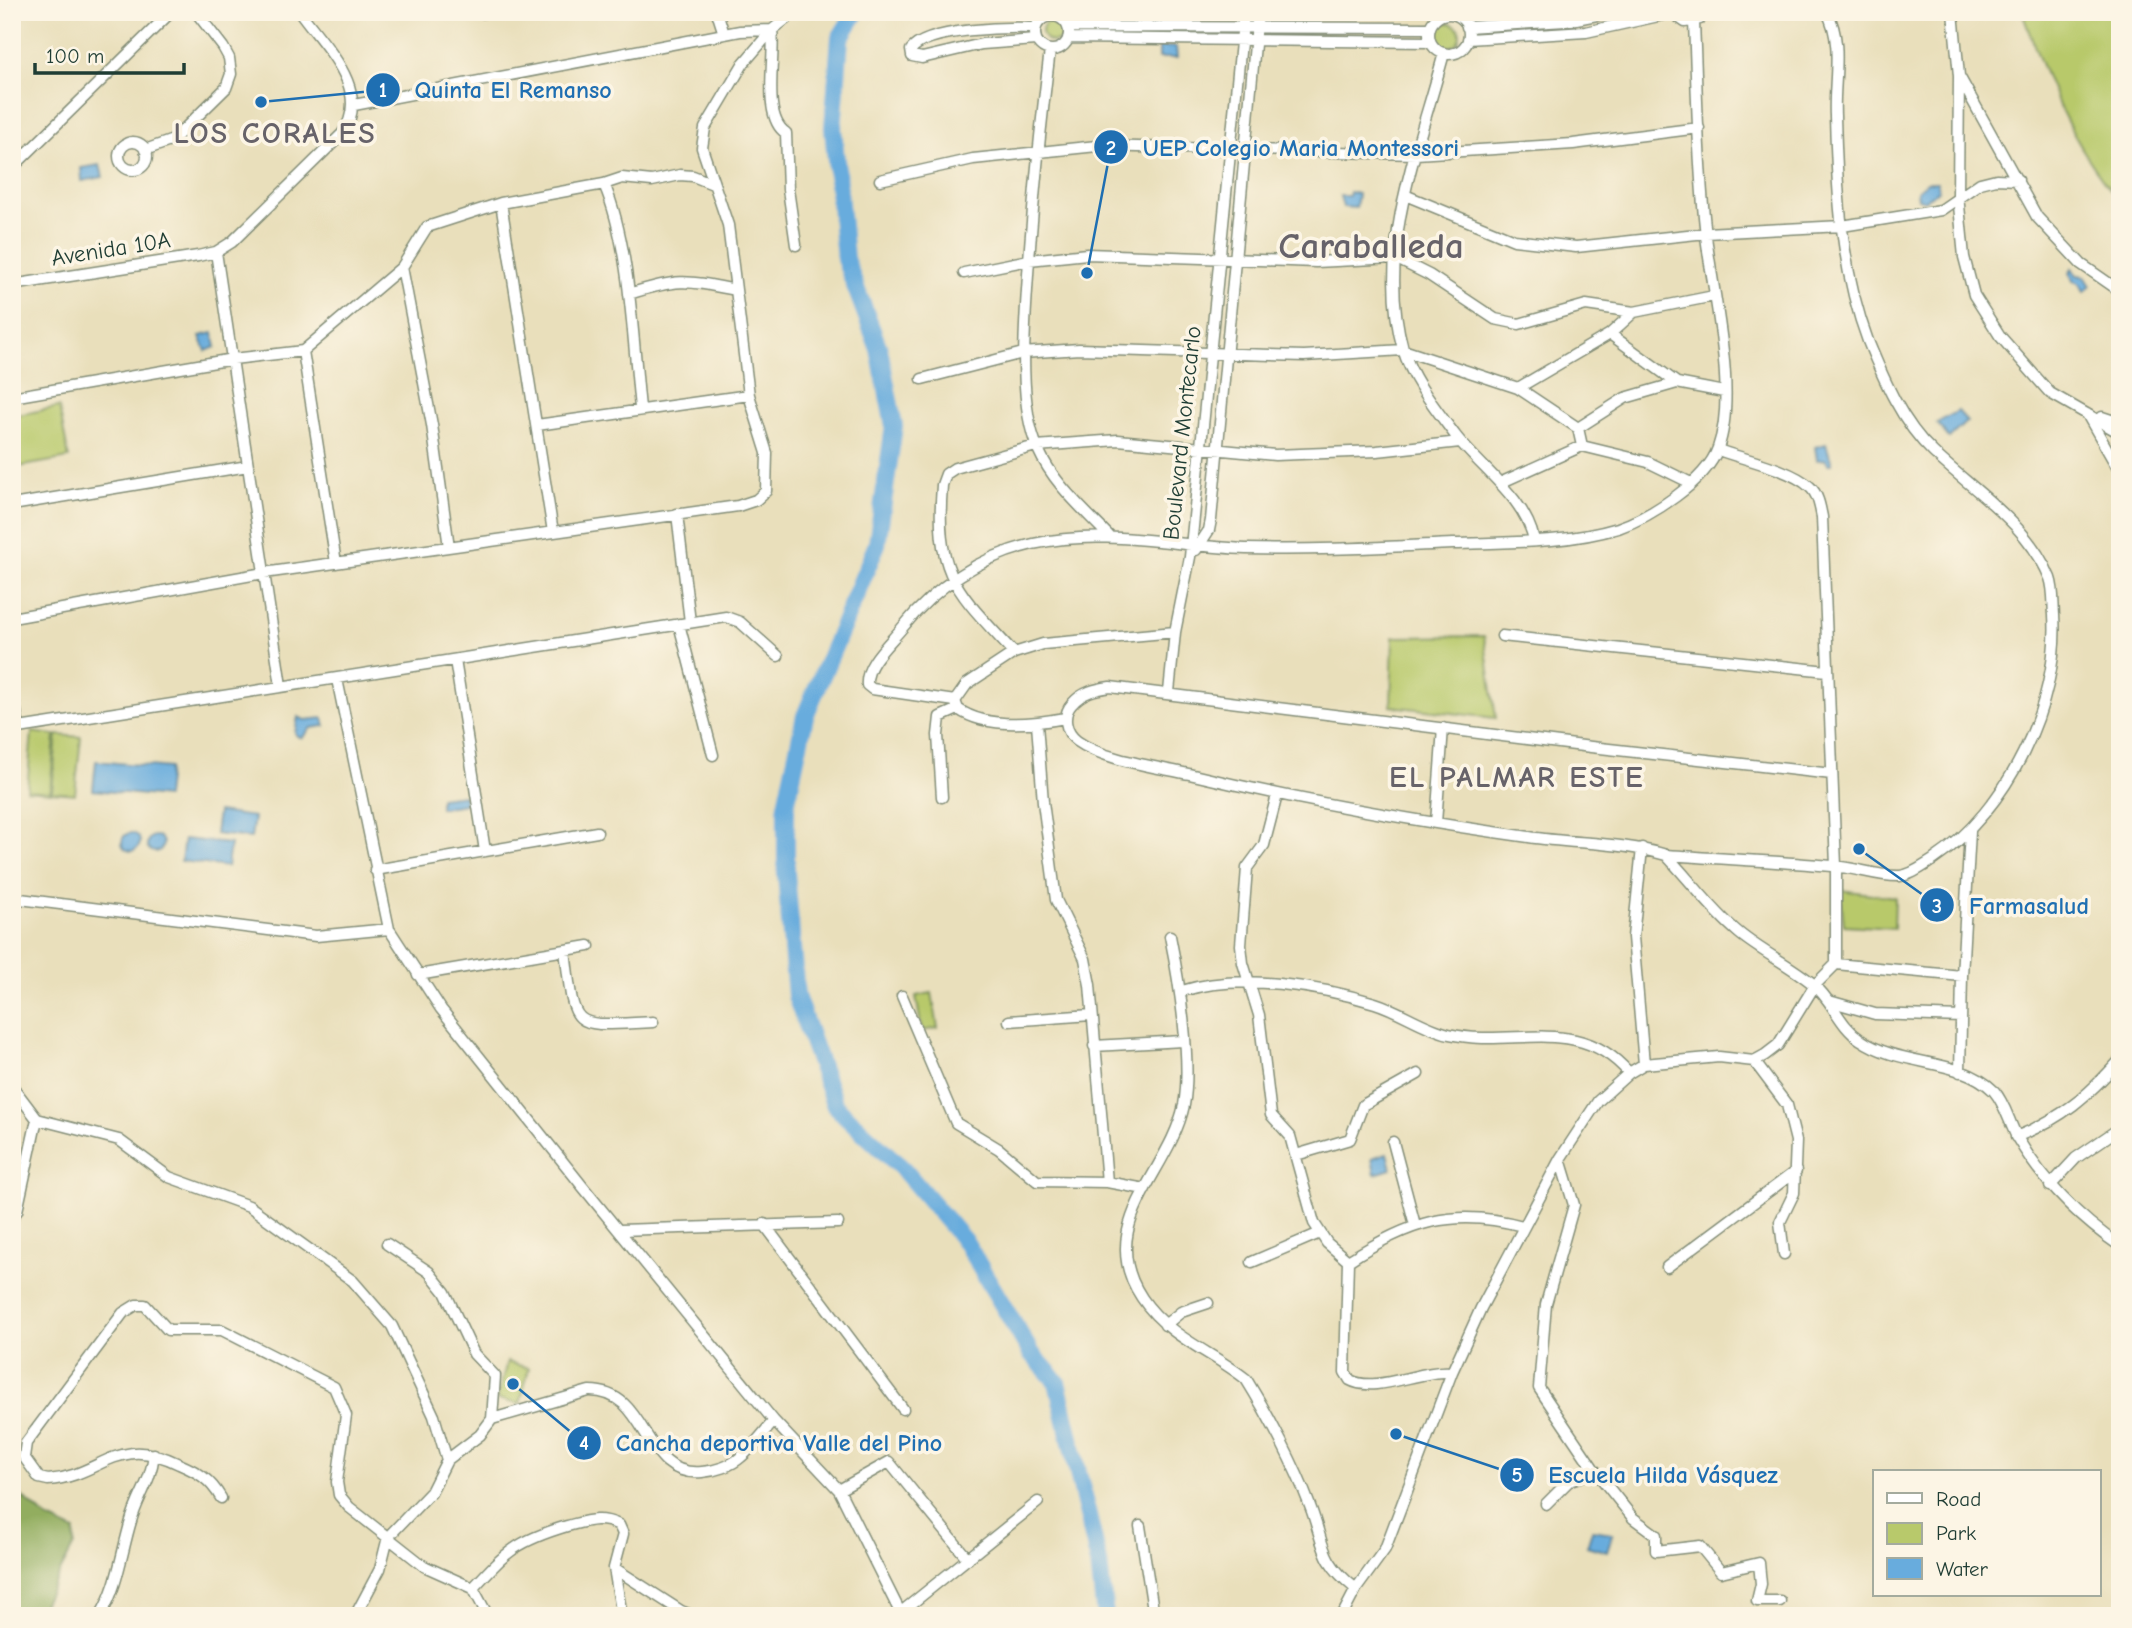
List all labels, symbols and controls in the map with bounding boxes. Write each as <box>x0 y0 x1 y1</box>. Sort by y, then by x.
scale bar <box>35 32 184 76</box>
text: 100 m <box>46 44 104 68</box>
callout: Quinta El Remanso <box>365 67 625 112</box>
text: Quinta El Remanso <box>414 76 612 104</box>
text: 1 <box>379 78 387 102</box>
district label: LOS CORALES <box>173 116 377 151</box>
callout: UEP Colegio Maria Montessori <box>1094 125 1473 170</box>
text: UEP Colegio Maria Montessori <box>1143 134 1459 162</box>
text: 2 <box>1106 136 1116 160</box>
district label: Caraballeda <box>1278 225 1464 267</box>
street label: Avenida 10A <box>50 226 172 272</box>
street label: Boulevard Montecarlo <box>1157 325 1207 541</box>
district label: EL PALMAR ESTE <box>1389 760 1645 795</box>
callout: Farmasalud <box>1919 883 2103 928</box>
text: Farmasalud <box>1969 892 2089 920</box>
text: 3 <box>1932 894 1942 918</box>
callout: Cancha deportiva Valle del Pino <box>567 1420 956 1465</box>
text: Cancha deportiva Valle del Pino <box>616 1429 942 1457</box>
text: 4 <box>579 1431 589 1455</box>
callout: Escuela Hilda Vásquez <box>1499 1452 1792 1497</box>
text: Escuela Hilda Vásquez <box>1548 1461 1778 1489</box>
text: 5 <box>1511 1463 1523 1487</box>
legend <box>1873 1470 2100 1596</box>
text: Road <box>1936 1487 1981 1511</box>
text: Park <box>1936 1521 1976 1545</box>
text: Water <box>1936 1557 1989 1581</box>

